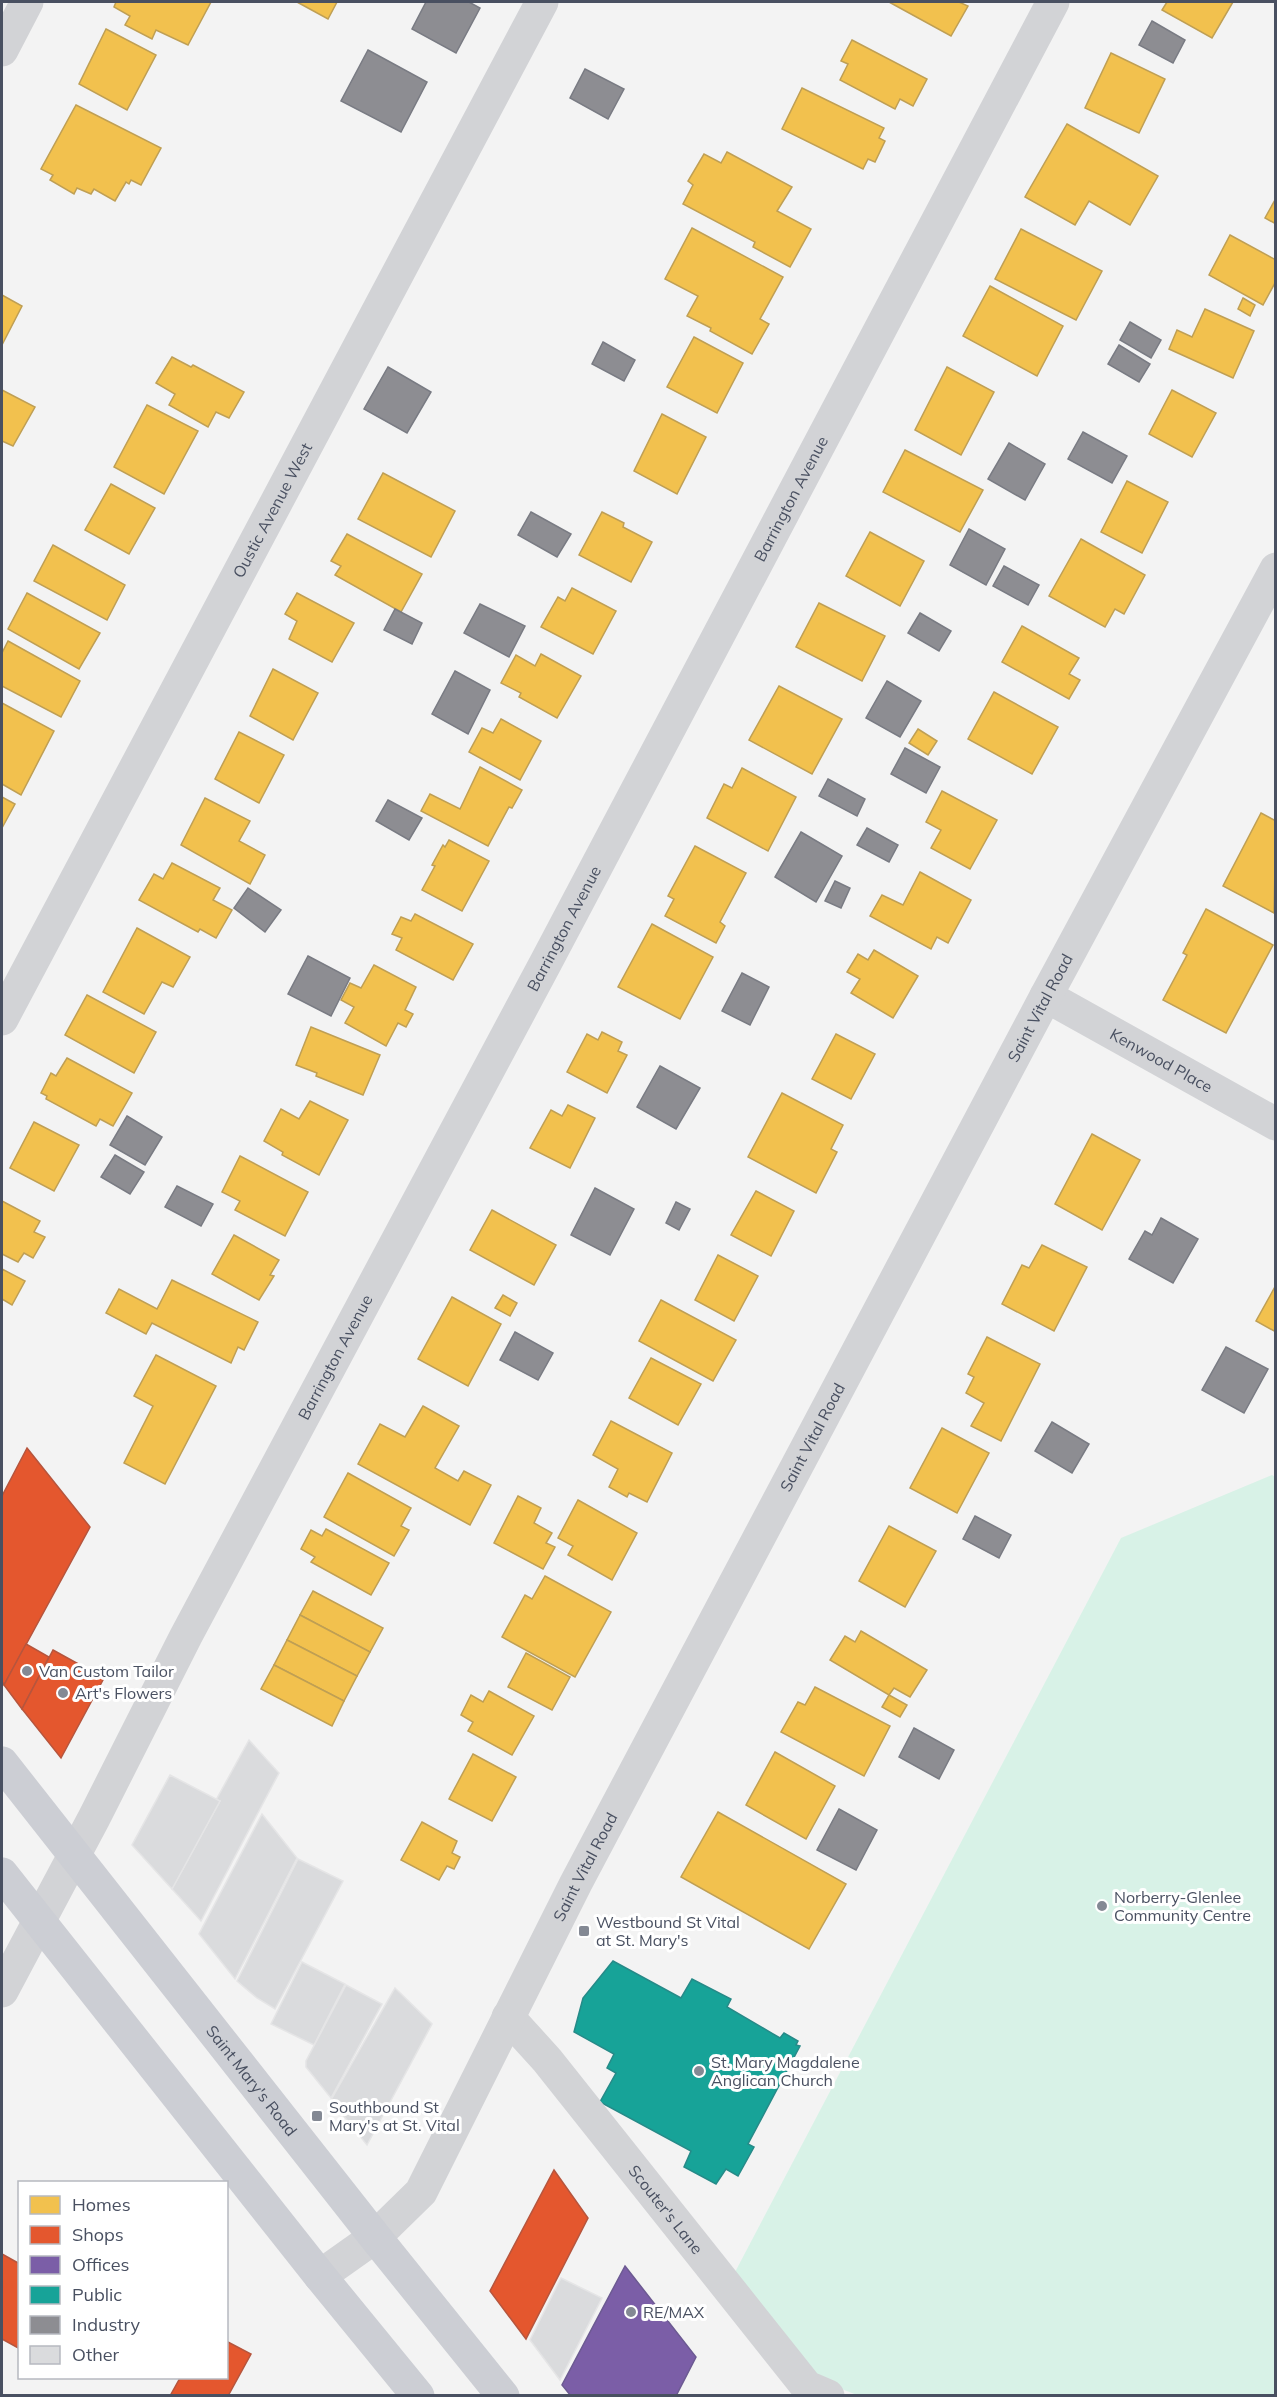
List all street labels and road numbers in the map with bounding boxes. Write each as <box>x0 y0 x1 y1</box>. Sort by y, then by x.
street label: Barrington Avenue <box>749 433 832 565</box>
street label: Oustic Avenue West <box>228 439 316 581</box>
street label: Barrington Avenue <box>522 862 605 995</box>
street label: Saint Vital Road <box>1003 950 1077 1065</box>
street label: Kenwood Place <box>1107 1024 1216 1097</box>
street label: Barrington Avenue <box>293 1291 377 1423</box>
street label: Saint Vital Road <box>775 1379 849 1495</box>
street label: Saint Vital Road <box>548 1809 622 1925</box>
street label: Saint Mary's Road <box>202 2021 302 2140</box>
street label: Scouter's Lane <box>624 2161 707 2258</box>

